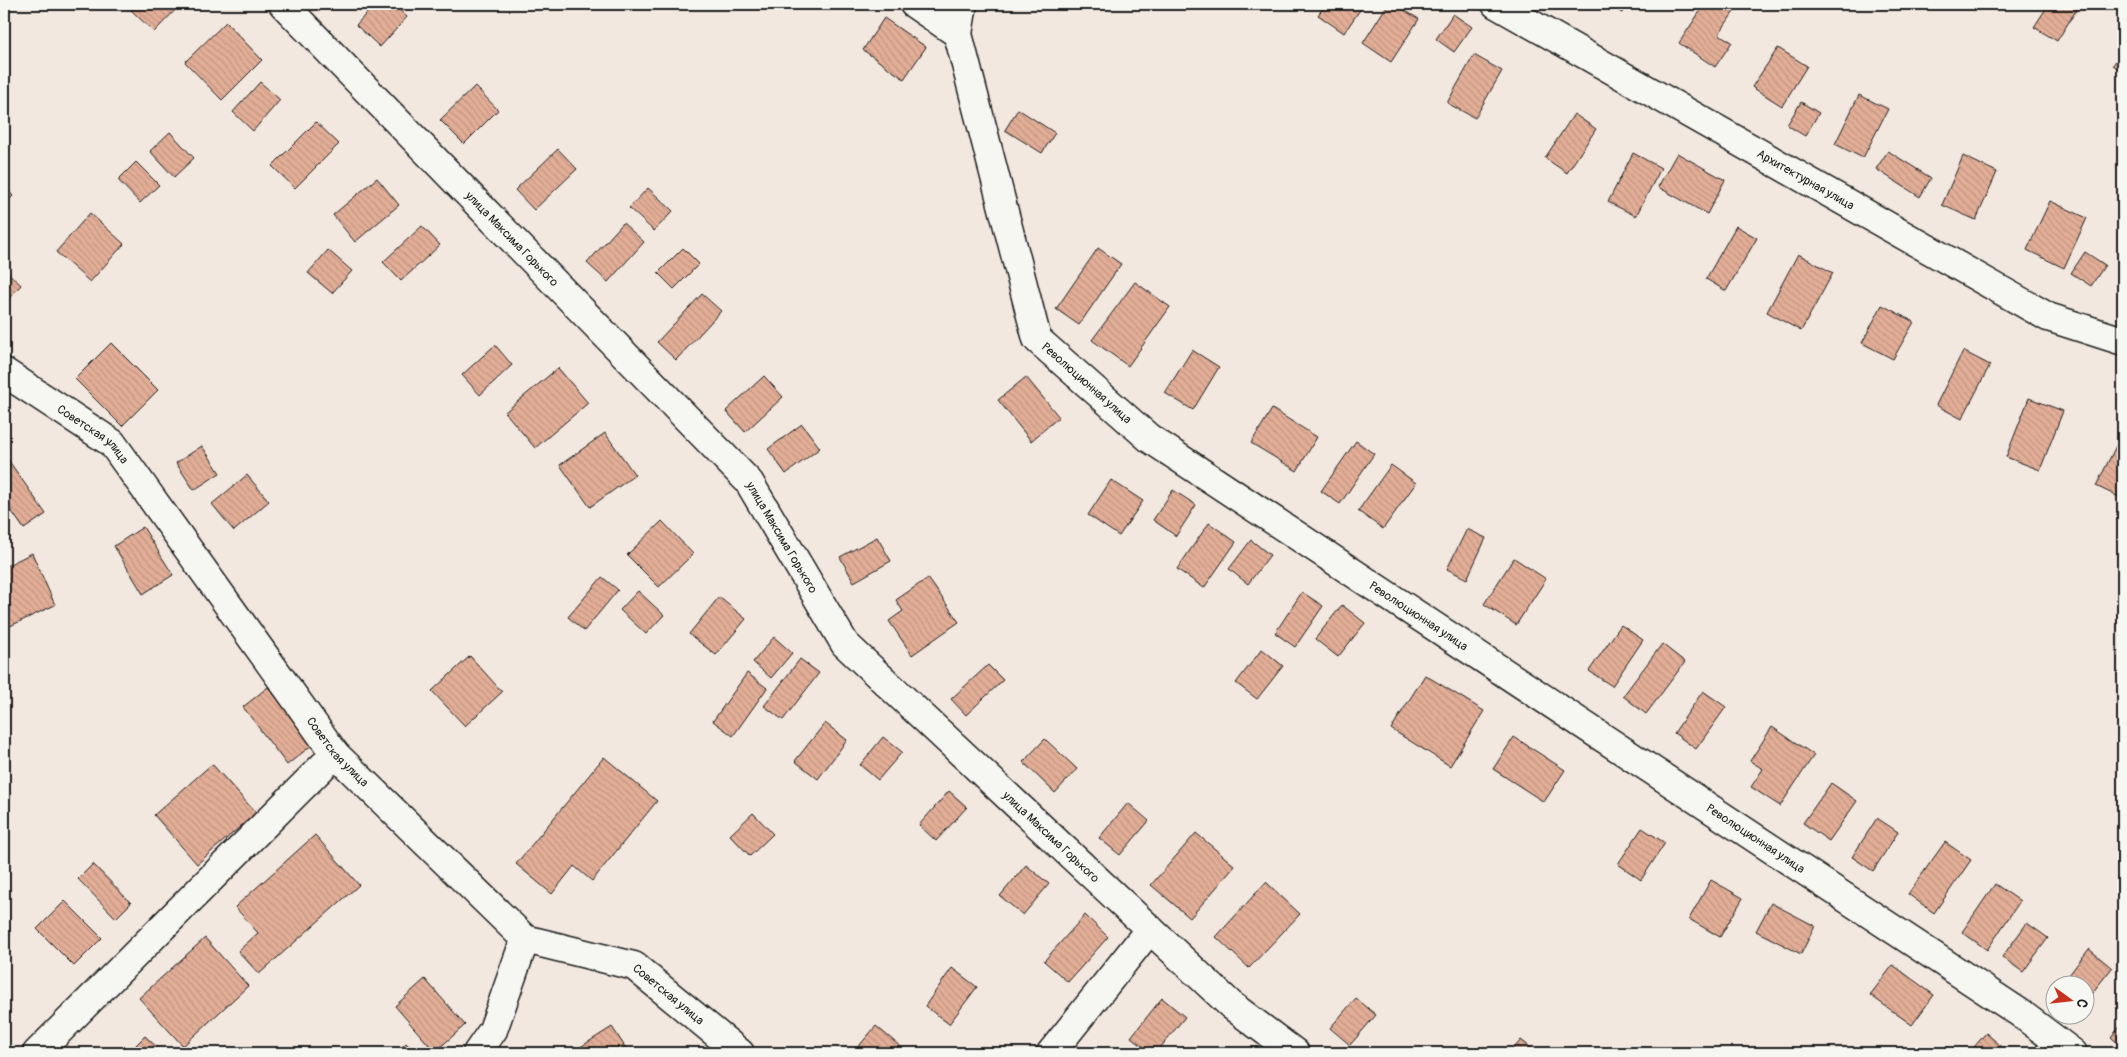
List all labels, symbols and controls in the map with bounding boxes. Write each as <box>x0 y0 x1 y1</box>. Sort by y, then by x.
street label: Архитектурная улица <box>1754 146 1857 213</box>
street label: улица Максима Горького <box>462 187 562 290</box>
street label: Революционная улица <box>1039 339 1135 427</box>
street label: Советская улица <box>54 402 132 467</box>
street label: улица Максима Горького <box>742 478 821 596</box>
street label: Революционная улица <box>1366 578 1471 654</box>
street label: Советская улица <box>303 714 372 790</box>
street label: улица Максима Горького <box>999 787 1103 886</box>
street label: Революционная улица <box>1704 801 1808 877</box>
street label: Советская улица <box>630 961 707 1028</box>
north arrow <box>2044 974 2094 1024</box>
text: С <box>2073 997 2091 1010</box>

